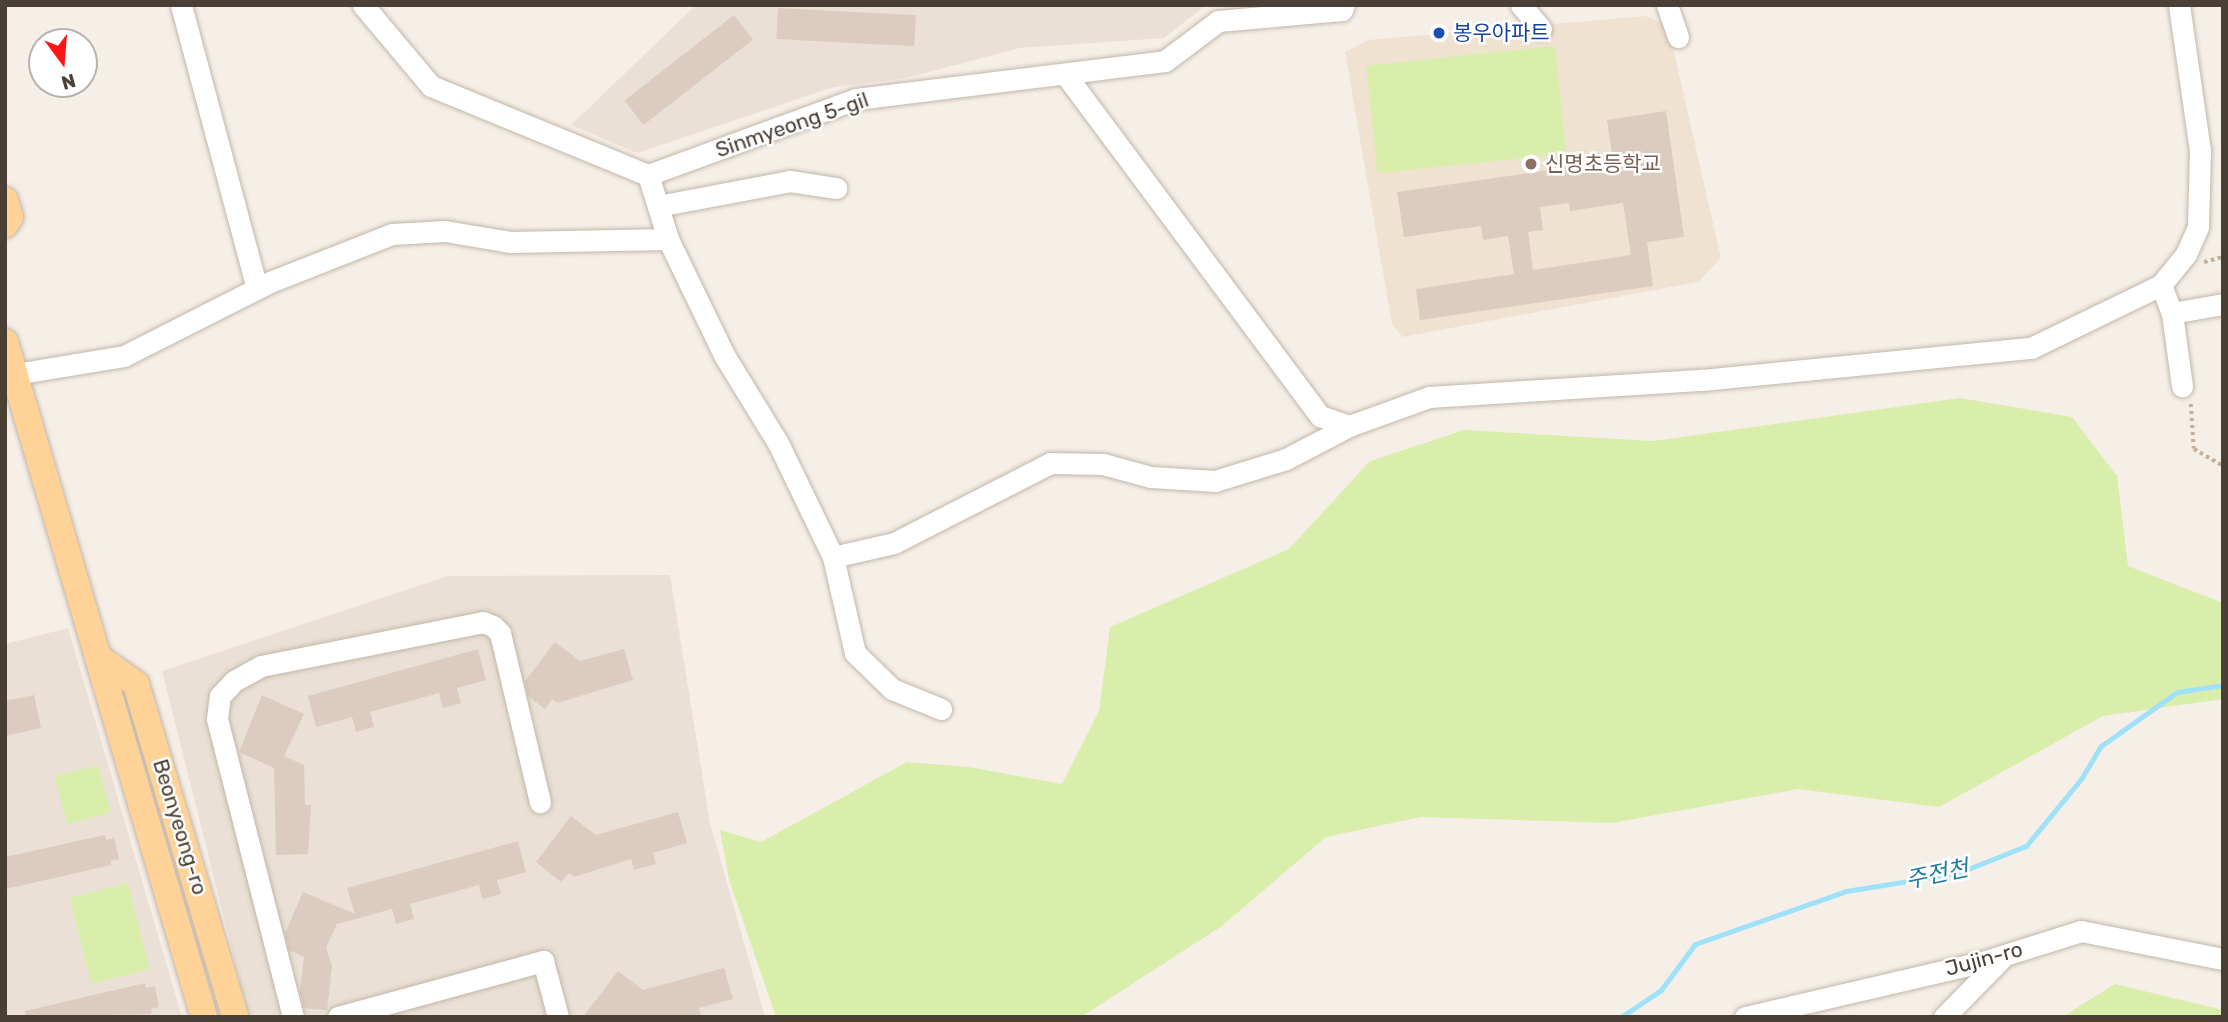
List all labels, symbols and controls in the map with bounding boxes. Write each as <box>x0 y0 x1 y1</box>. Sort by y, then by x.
place label: 봉우아파트 <box>1453 20 1550 46</box>
marker: 봉우아파트 <box>1431 25 1447 41</box>
north arrow <box>28 28 98 98</box>
text: N <box>59 69 78 95</box>
street label: Sinmyeong 5-gil <box>712 87 872 163</box>
place label: 신명초등학교 <box>1545 151 1661 177</box>
marker: 신명초등학교 <box>1523 156 1539 172</box>
street label: Beonyeong-ro <box>147 756 213 898</box>
water label: 주전천 <box>1903 854 1971 894</box>
street label: Jujin-ro <box>1943 937 2025 981</box>

